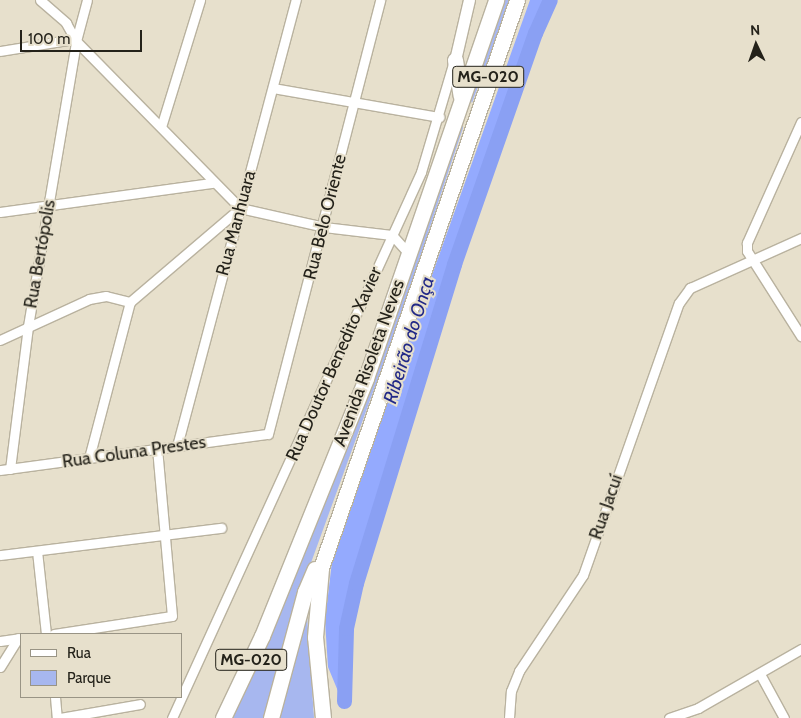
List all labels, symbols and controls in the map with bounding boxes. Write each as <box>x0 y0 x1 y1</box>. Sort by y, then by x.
scale bar <box>22 20 145 52</box>
north arrow <box>731 20 781 70</box>
text: N <box>750 21 761 39</box>
text: 100 m <box>28 30 70 48</box>
road number: MG-020 <box>452 64 524 90</box>
street label: Rua Belo Oriente <box>299 152 351 282</box>
street label: Rua Manhuara <box>212 168 260 278</box>
street label: Rua Bertópolis <box>20 198 60 310</box>
street label: Rua Doutor Benedito Xavier <box>281 264 387 464</box>
water label: Ribeirão do Onça <box>379 274 439 406</box>
street label: Avenida Risoleta Neves <box>329 277 409 449</box>
street label: Rua Coluna Prestes <box>61 431 207 473</box>
street label: Rua Jacuí <box>585 472 627 542</box>
legend <box>20 633 182 698</box>
text: Rua <box>67 644 91 662</box>
road number: MG-020 <box>215 646 287 674</box>
text: Parque <box>67 669 111 687</box>

